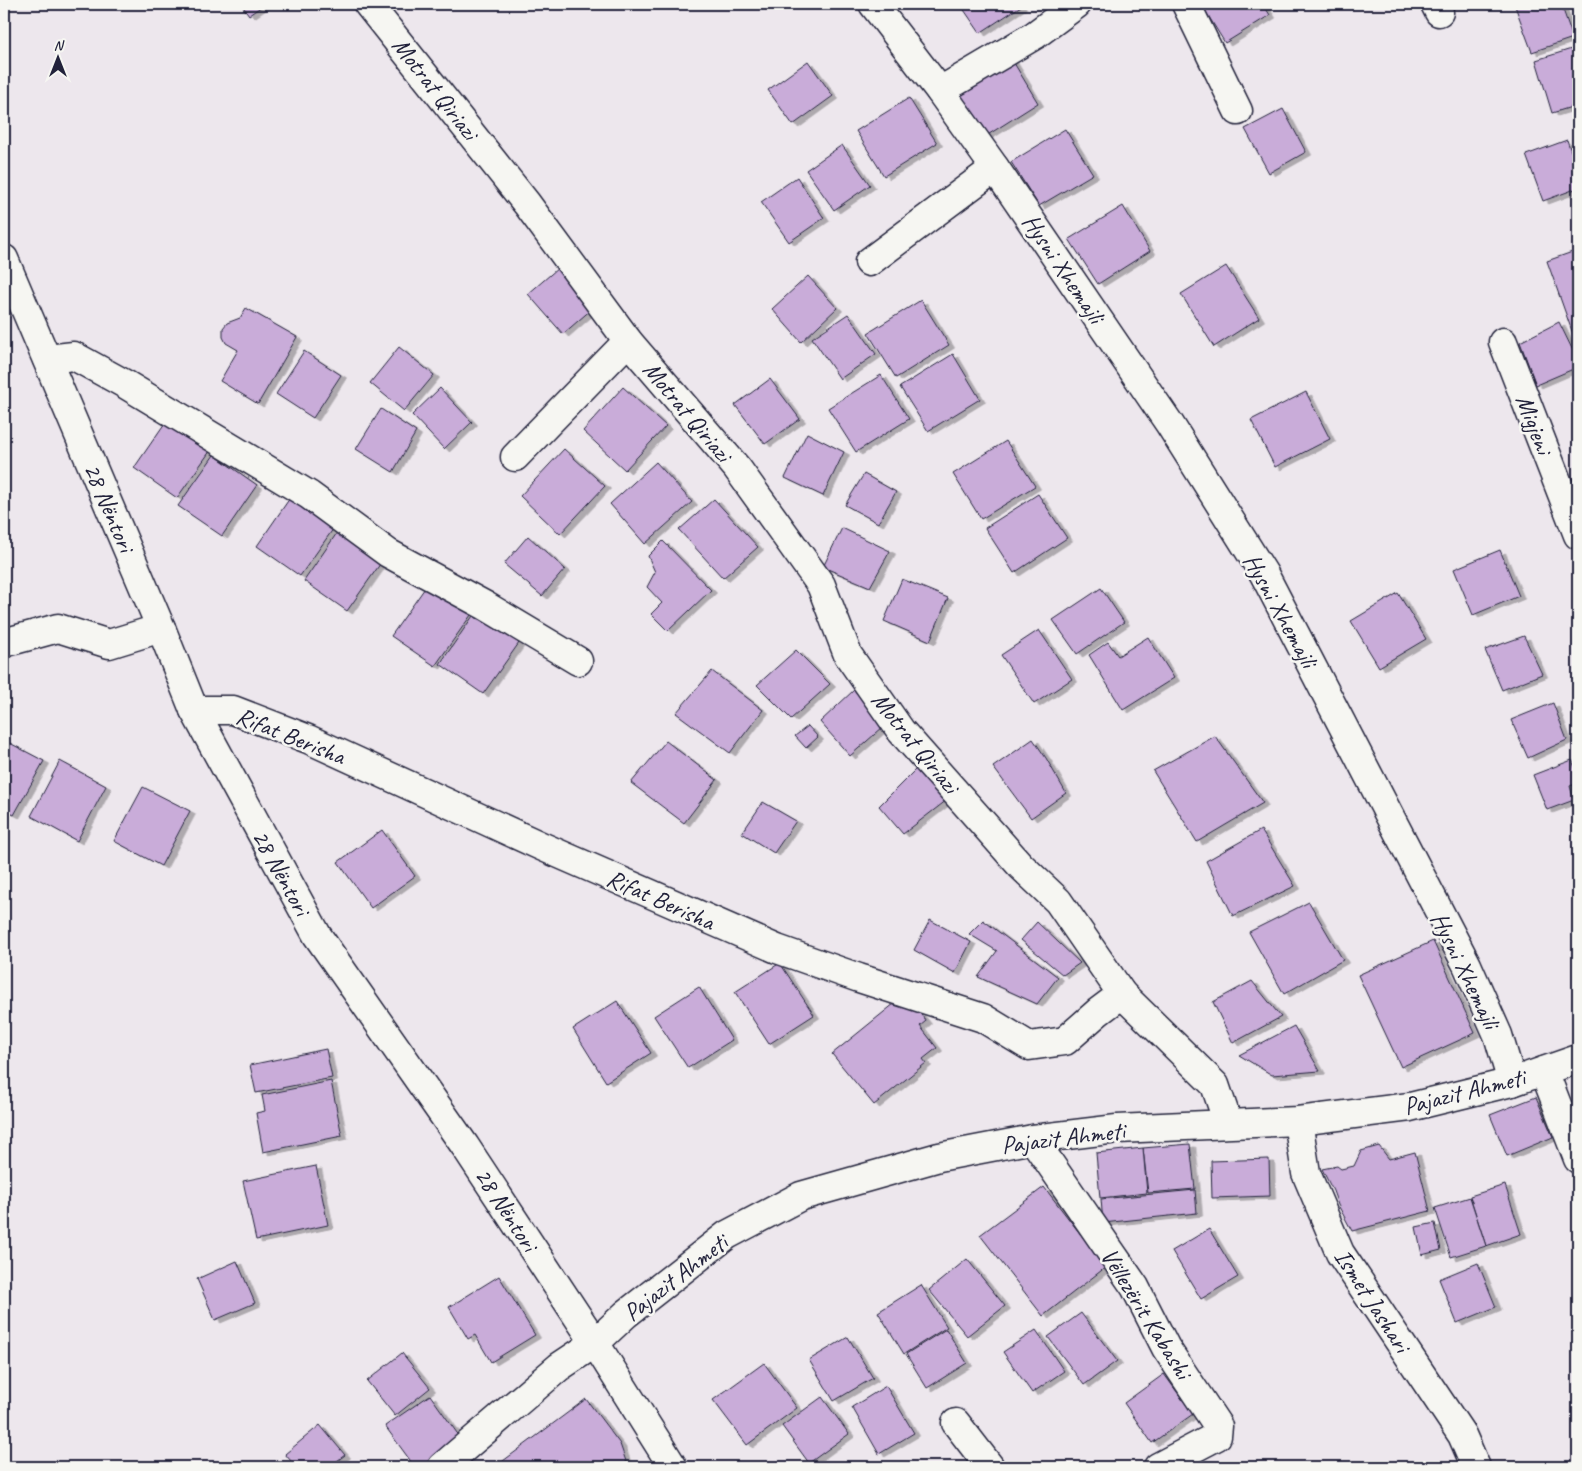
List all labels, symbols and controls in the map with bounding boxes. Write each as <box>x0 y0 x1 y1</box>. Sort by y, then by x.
street label: Motrat Qiriazi <box>385 31 487 149</box>
north arrow <box>32 32 82 82</box>
text: N <box>54 37 65 54</box>
street label: Hysni Xhemajli <box>1015 207 1113 332</box>
street label: Motrat Qiriazi <box>636 355 741 471</box>
street label: Migjeni <box>1508 390 1561 462</box>
street label: 28 Nëntori <box>76 458 143 560</box>
street label: Hysni Xhemajli <box>1236 548 1326 676</box>
street label: Motrat Qiriazi <box>864 685 968 803</box>
street label: Rifat Berisha <box>232 700 352 773</box>
street label: 28 Nëntori <box>244 824 319 924</box>
street label: Rifat Berisha <box>602 862 721 939</box>
street label: Hysni Xhemajli <box>1423 907 1508 1037</box>
street label: Pajazit Ahmeti <box>1400 1061 1532 1123</box>
street label: Pajazit Ahmeti <box>1000 1114 1130 1161</box>
street label: 28 Nëntori <box>467 1162 547 1260</box>
street label: Pajazit Ahmeti <box>617 1225 737 1329</box>
street label: Vëllezërit Kabashi <box>1093 1242 1201 1388</box>
street label: Ismet Jashari <box>1327 1243 1419 1361</box>

